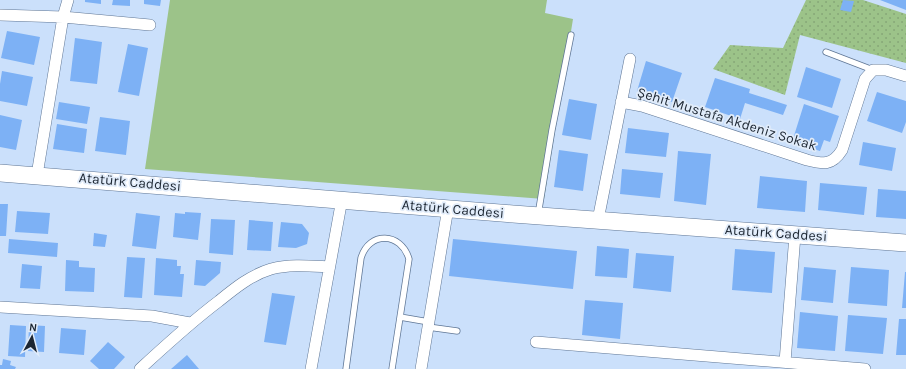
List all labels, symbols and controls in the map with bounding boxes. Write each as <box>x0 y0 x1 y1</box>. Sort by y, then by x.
street label: Şehit Mustafa Akdeniz Sokak <box>635 84 819 154</box>
street label: Atatürk Caddesi <box>78 169 182 195</box>
street label: Atatürk Caddesi <box>401 196 505 222</box>
street label: Atatürk Caddesi <box>724 221 828 245</box>
north arrow <box>12 317 52 357</box>
text: N <box>28 321 38 335</box>

